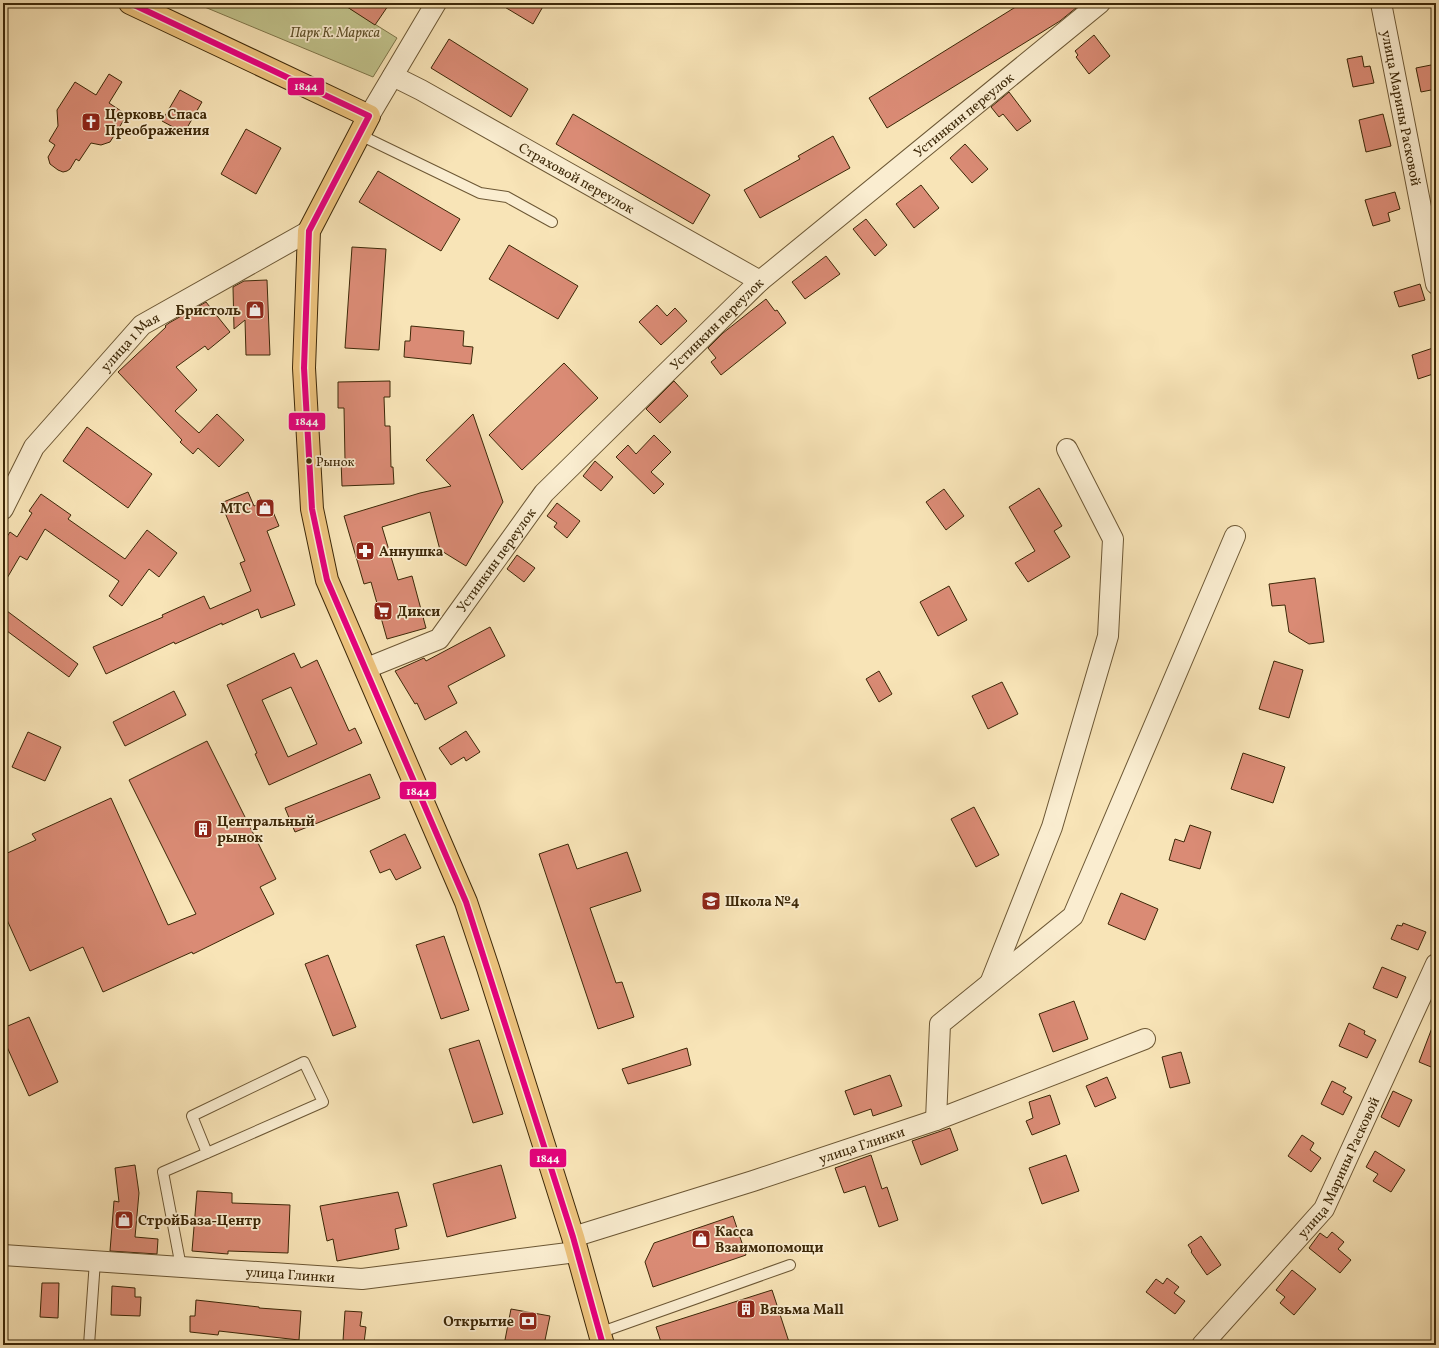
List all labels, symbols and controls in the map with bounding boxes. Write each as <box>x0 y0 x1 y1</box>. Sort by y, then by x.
park label: Парк К. Маркса <box>290 24 380 43</box>
street label: улица Марины Расковой <box>1376 29 1425 188</box>
street label: Устинкин переулок <box>910 69 1019 163</box>
line badge: 1844 <box>287 77 325 96</box>
text: 1844 <box>294 80 318 95</box>
place label: Церковь Спаса Преображения <box>105 106 209 141</box>
church icon: Церковь Спаса Преображения <box>80 111 102 133</box>
street label: Страховой переулок <box>515 139 638 219</box>
street label: Устинкин переулок <box>666 274 769 375</box>
shop icon: Бристоль <box>244 299 266 321</box>
place label: Бристоль <box>175 302 241 321</box>
street label: улица 1 Мая <box>97 309 163 376</box>
line badge: 1844 <box>288 412 326 431</box>
text: 1844 <box>295 415 319 430</box>
place label: Рынок <box>316 454 355 472</box>
marker: Рынок <box>304 456 314 466</box>
shop icon: МТС <box>254 497 276 519</box>
place label: МТС <box>220 500 251 519</box>
street label: Устинкин переулок <box>453 504 541 617</box>
pharmacy icon: Аннушка <box>354 540 376 562</box>
place label: Аннушка <box>379 543 444 562</box>
supermarket icon: Дикси <box>372 600 394 622</box>
place label: Дикси <box>397 603 440 622</box>
line badge: 1844 <box>399 781 437 800</box>
text: 1844 <box>406 785 430 800</box>
place label: Центральный рынок <box>217 813 315 848</box>
building icon: Центральный рынок <box>192 818 214 840</box>
school or university icon: Школа №4 <box>700 890 722 912</box>
place label: Школа №4 <box>725 893 800 912</box>
street label: улица Марины Расковой <box>1294 1094 1385 1243</box>
street label: улица Глинки <box>817 1123 908 1169</box>
line badge: 1844 <box>529 1148 567 1168</box>
text: 1844 <box>536 1152 560 1167</box>
shop icon: СтройБаза-Центр <box>113 1209 135 1231</box>
place label: СтройБаза-Центр <box>138 1212 261 1231</box>
place label: Касса Взаимопомощи <box>715 1223 824 1258</box>
shop icon: Касса Взаимопомощи <box>690 1228 712 1250</box>
street label: улица Глинки <box>245 1263 336 1288</box>
building icon: Вязьма Mall <box>735 1298 757 1320</box>
place label: Вязьма Mall <box>760 1301 844 1320</box>
bank icon: Открытие <box>517 1310 539 1332</box>
place label: Открытие <box>443 1313 514 1332</box>

